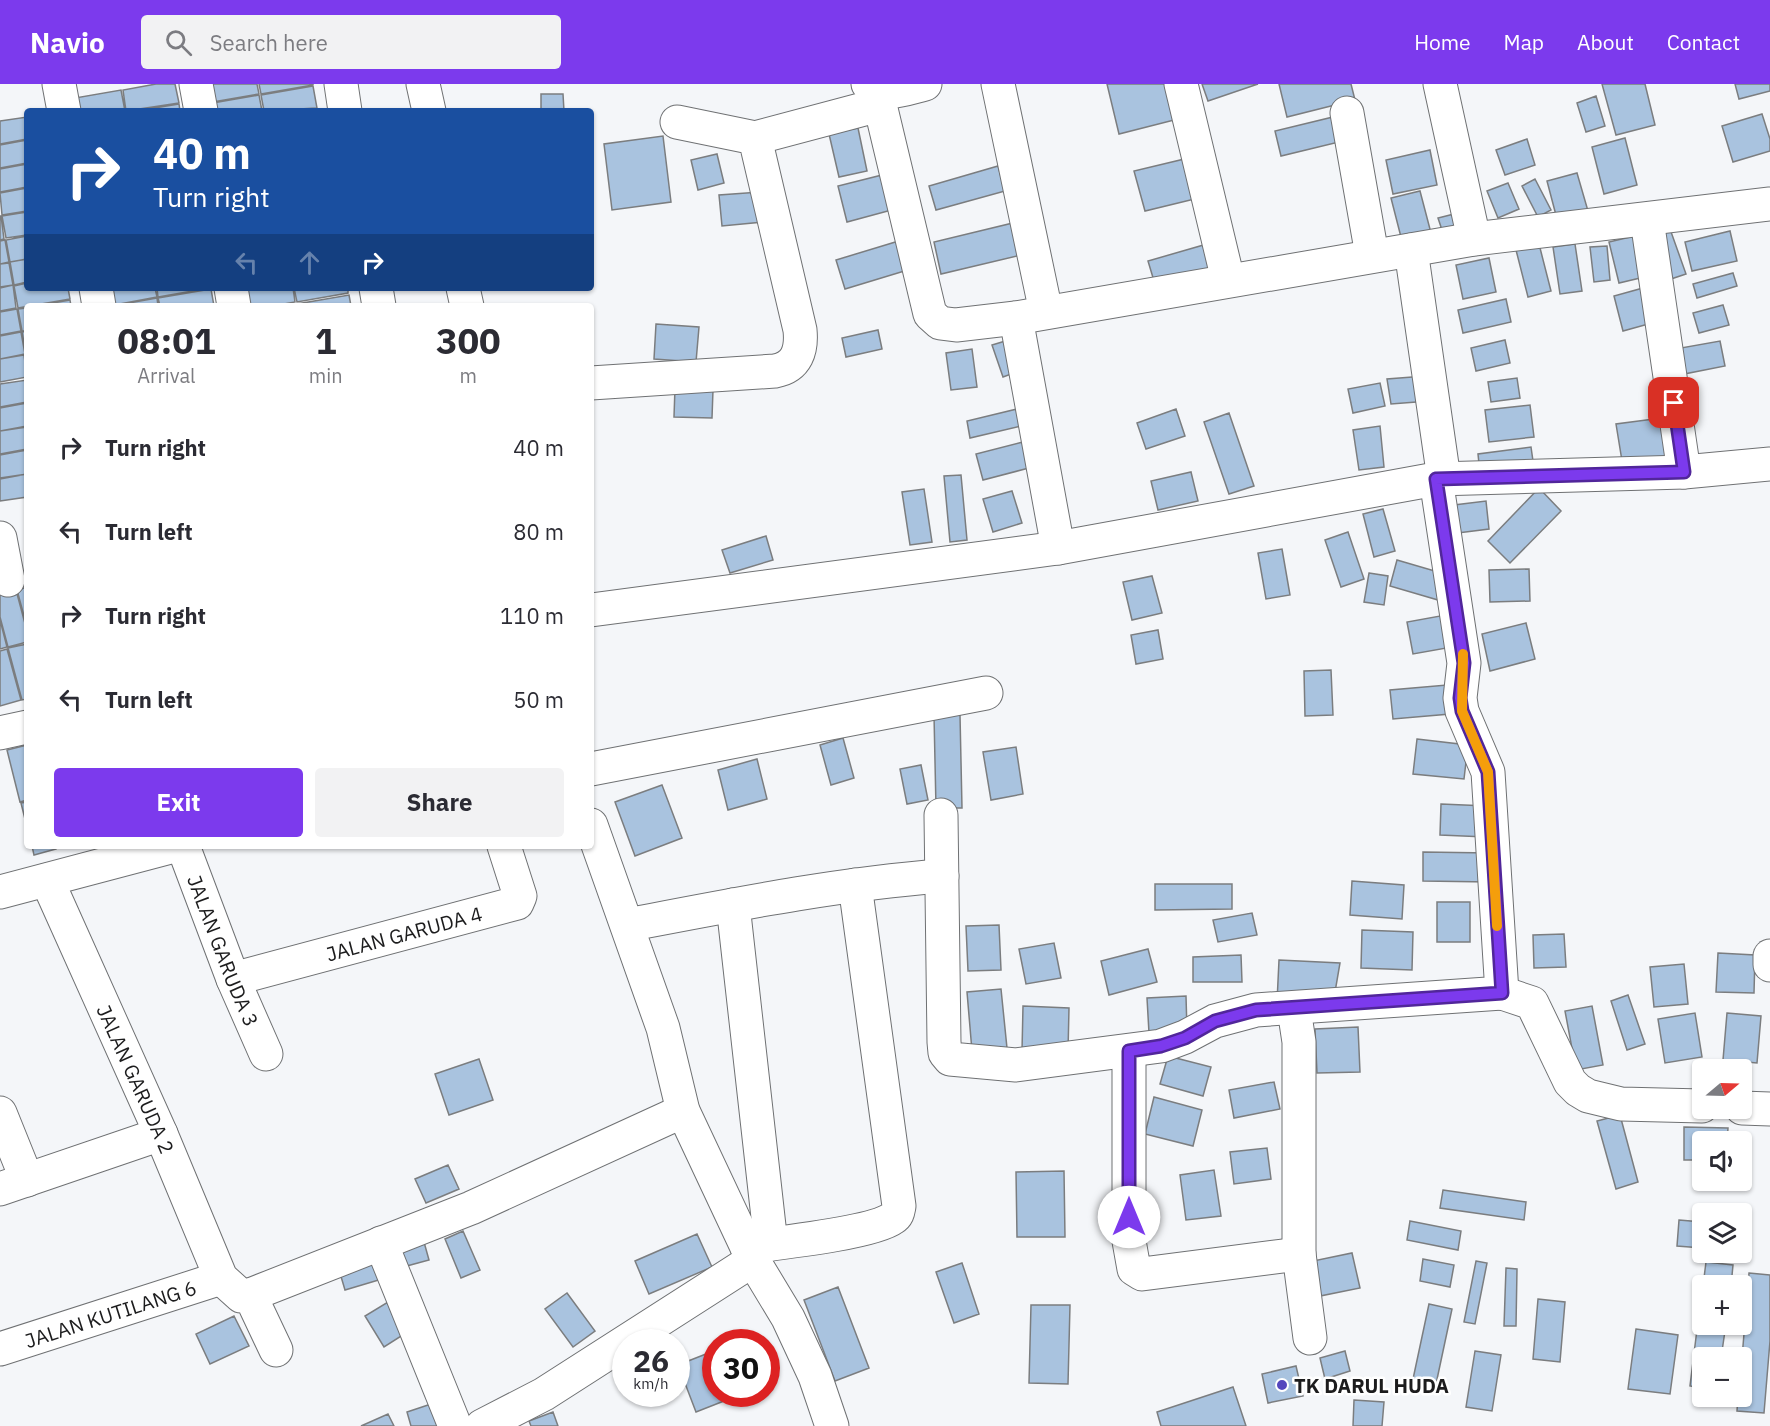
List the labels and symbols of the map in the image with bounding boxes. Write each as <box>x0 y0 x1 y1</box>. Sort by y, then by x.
pin <box>1648 377 1699 428</box>
street label: JALAN GARUDA 3 <box>182 871 266 1030</box>
street label: JALAN GARUDA 4 <box>323 899 485 967</box>
street label: JALAN GARUDA 2 <box>91 1000 181 1158</box>
north arrow <box>1692 1059 1752 1119</box>
position arrow <box>1097 1185 1161 1249</box>
street label: JALAN KUTILANG 6 <box>21 1273 200 1354</box>
speed limit sign: 30 <box>702 1329 780 1407</box>
place label: TK DARUL HUDA <box>1294 1372 1449 1399</box>
marker: TK DARUL HUDA <box>1275 1378 1289 1392</box>

